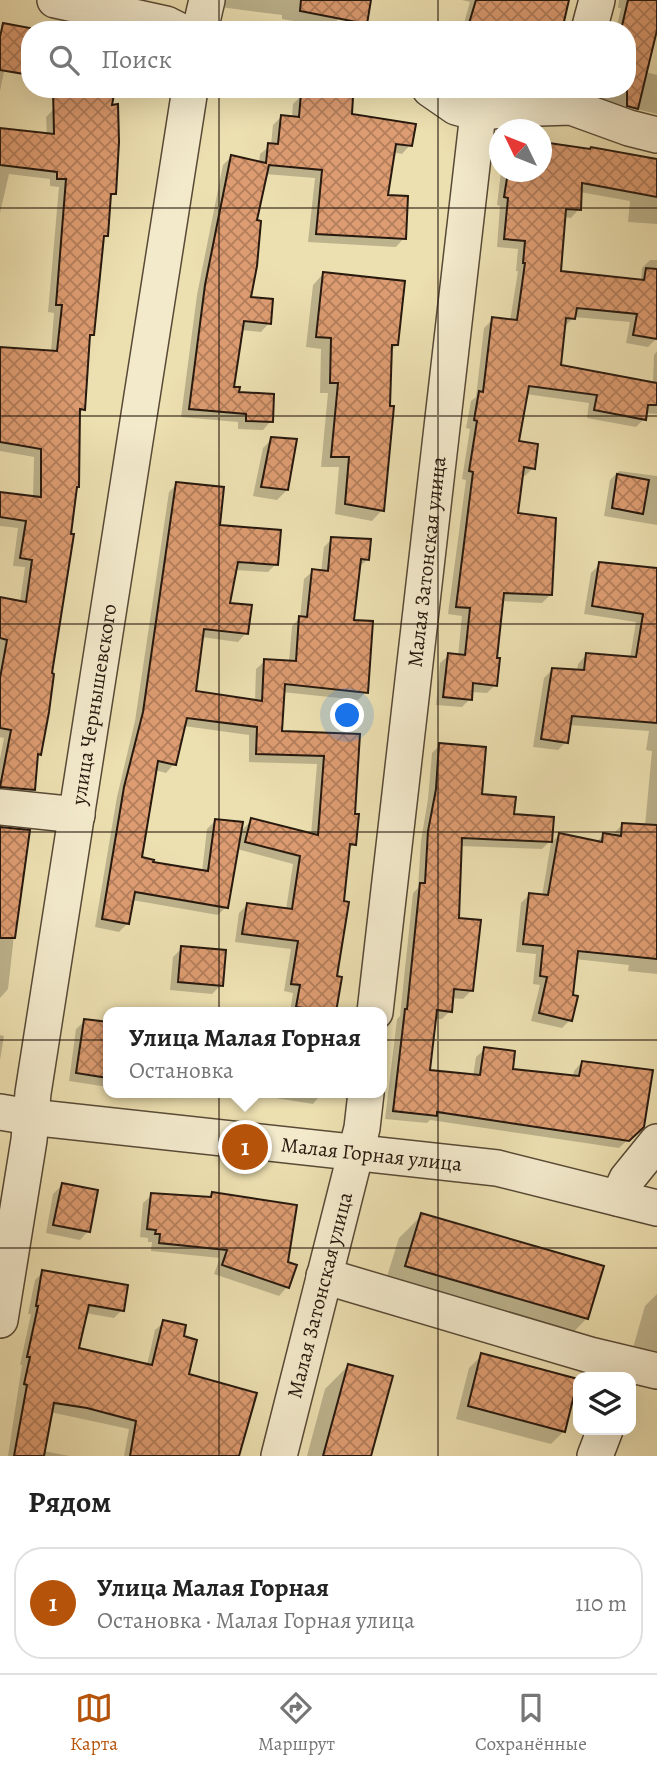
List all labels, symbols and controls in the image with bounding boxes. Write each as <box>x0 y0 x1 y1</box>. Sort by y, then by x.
search box <box>21 21 636 98</box>
icon: search <box>45 41 83 79</box>
text: Поиск <box>101 42 172 77</box>
north arrow <box>489 119 552 182</box>
street label: Малая Затонская улица <box>401 455 453 669</box>
street label: улица Чернышевского <box>64 602 123 808</box>
your location <box>330 698 364 732</box>
popup <box>103 1007 387 1098</box>
text: Улица Малая Горная <box>129 1020 361 1055</box>
text: Остановка <box>129 1055 234 1086</box>
pin: 1 <box>222 1121 268 1173</box>
street label: Малая Горная улица <box>279 1130 464 1178</box>
street label: Малая Затонская улица <box>280 1189 359 1401</box>
map controls <box>573 1372 636 1435</box>
button: layers <box>573 1372 636 1435</box>
text: Рядом <box>28 1482 111 1522</box>
text: Улица Малая Горная <box>97 1570 329 1605</box>
text: 1 <box>49 1588 57 1619</box>
text: 110 m <box>575 1588 627 1619</box>
text: Остановка · Малая Горная улица <box>97 1605 415 1636</box>
tab: Карта <box>70 1689 118 1757</box>
tab: Маршрут <box>258 1689 335 1757</box>
tab: Сохранённые <box>475 1689 587 1757</box>

